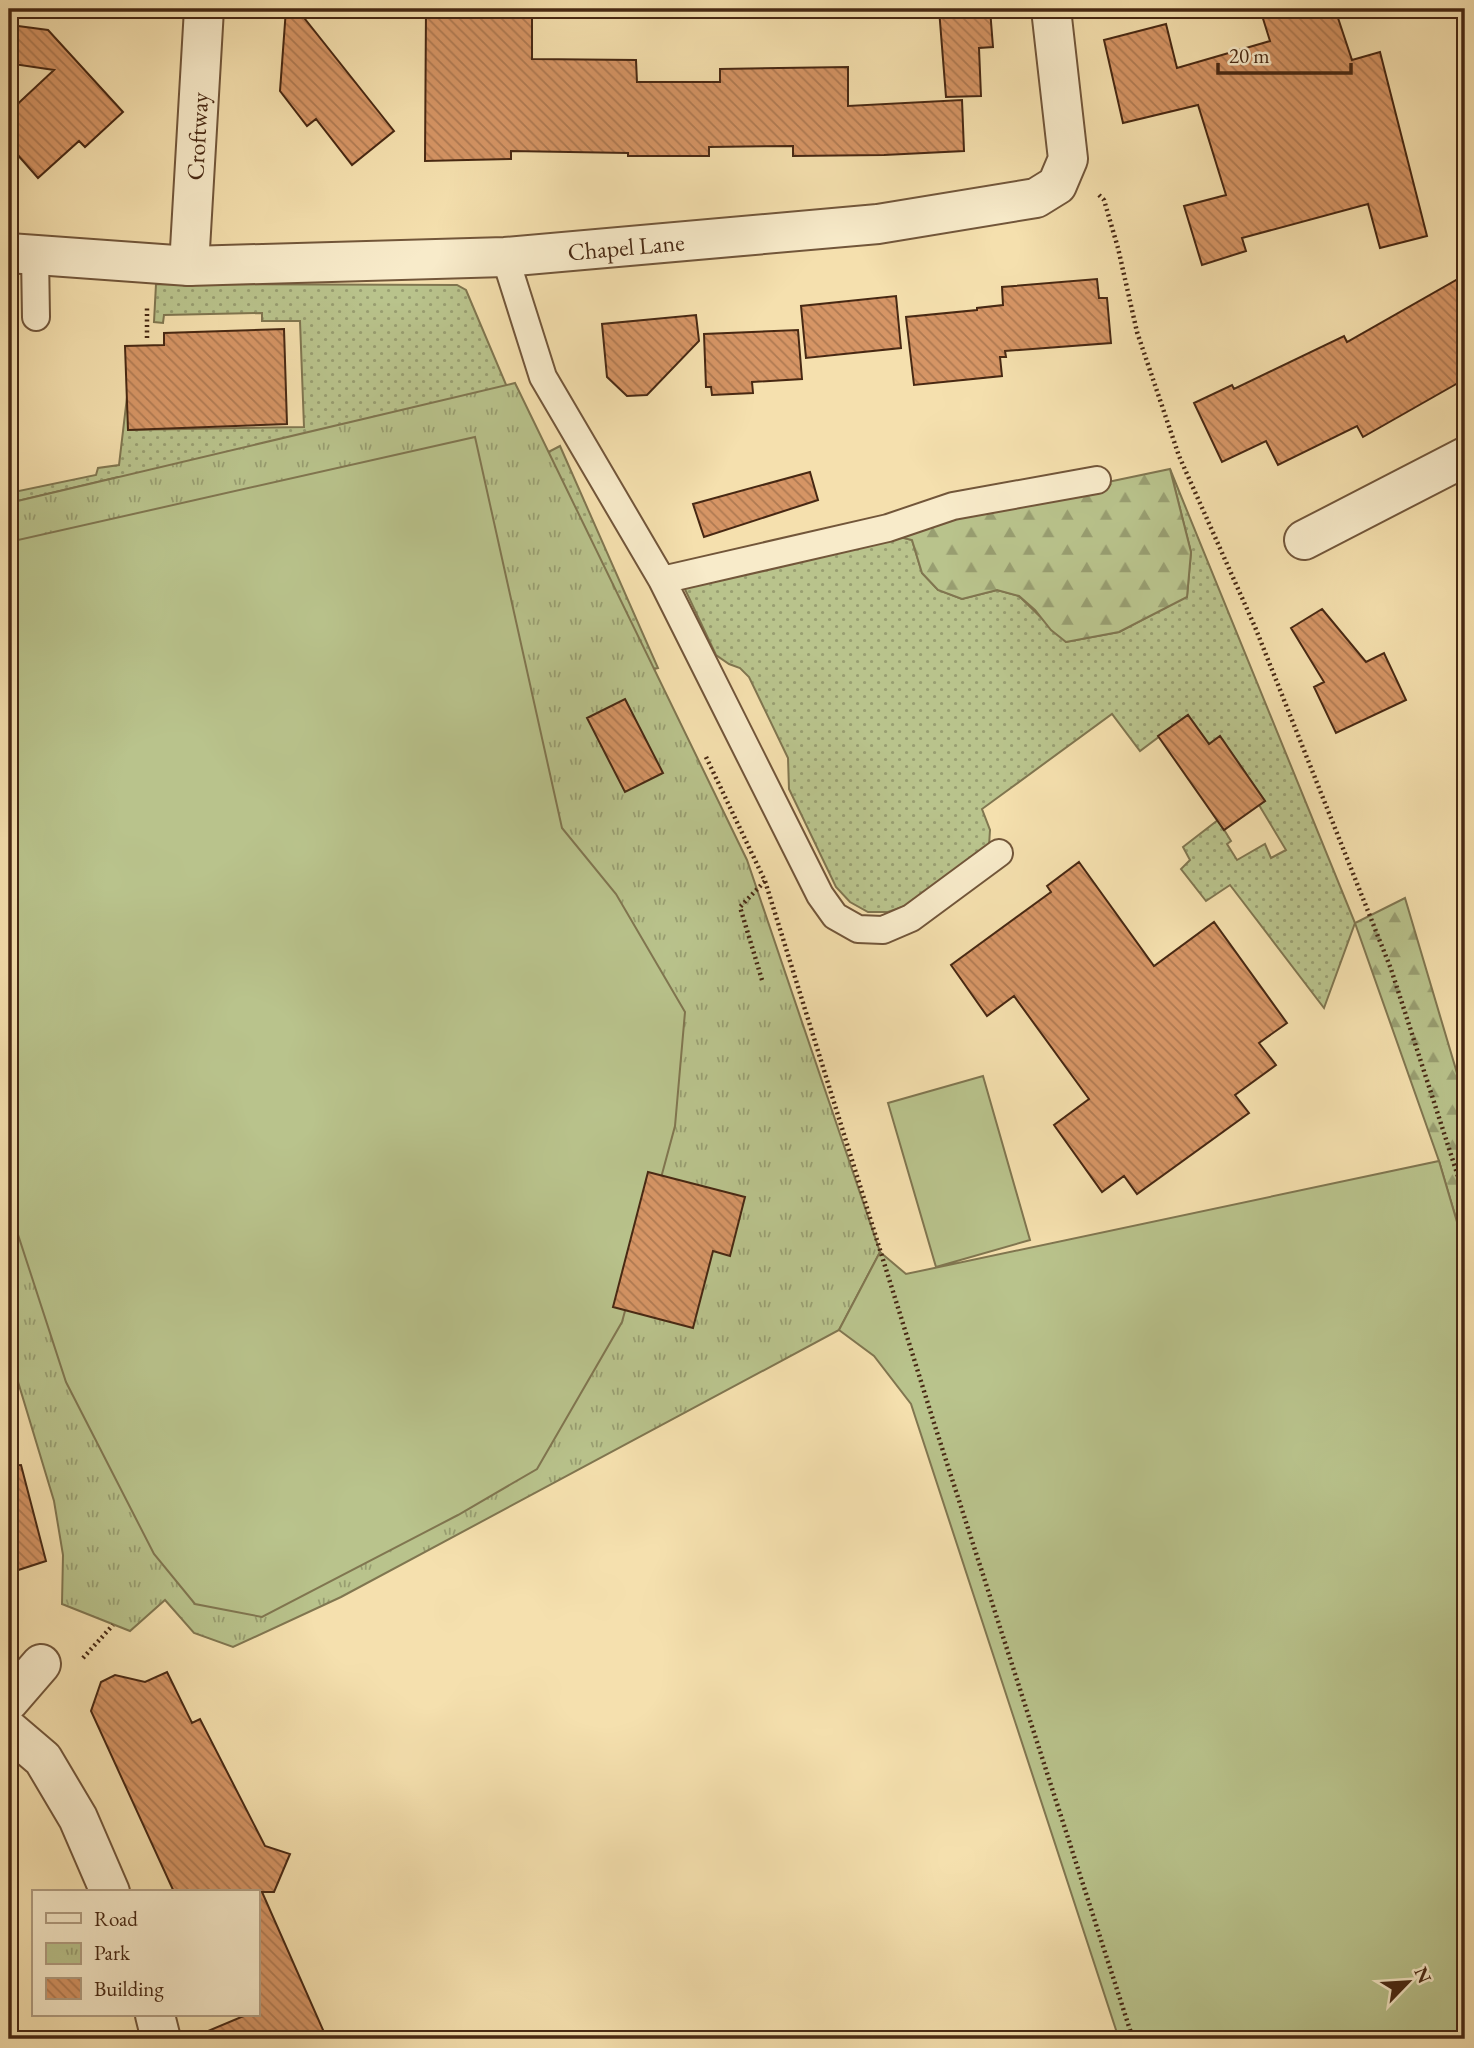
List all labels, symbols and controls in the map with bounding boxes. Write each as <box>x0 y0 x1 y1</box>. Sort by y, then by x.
scale bar <box>1218 32 1352 76</box>
text: 20 m <box>1229 42 1270 69</box>
street label: Croftway <box>179 91 215 181</box>
street label: Chapel Lane <box>566 226 686 267</box>
legend <box>32 1890 259 2016</box>
text: Road <box>94 1905 138 1932</box>
text: Park <box>94 1939 131 1966</box>
north arrow <box>1372 1946 1442 2016</box>
text: N <box>1408 1963 1438 1988</box>
text: Building <box>94 1975 164 2002</box>

